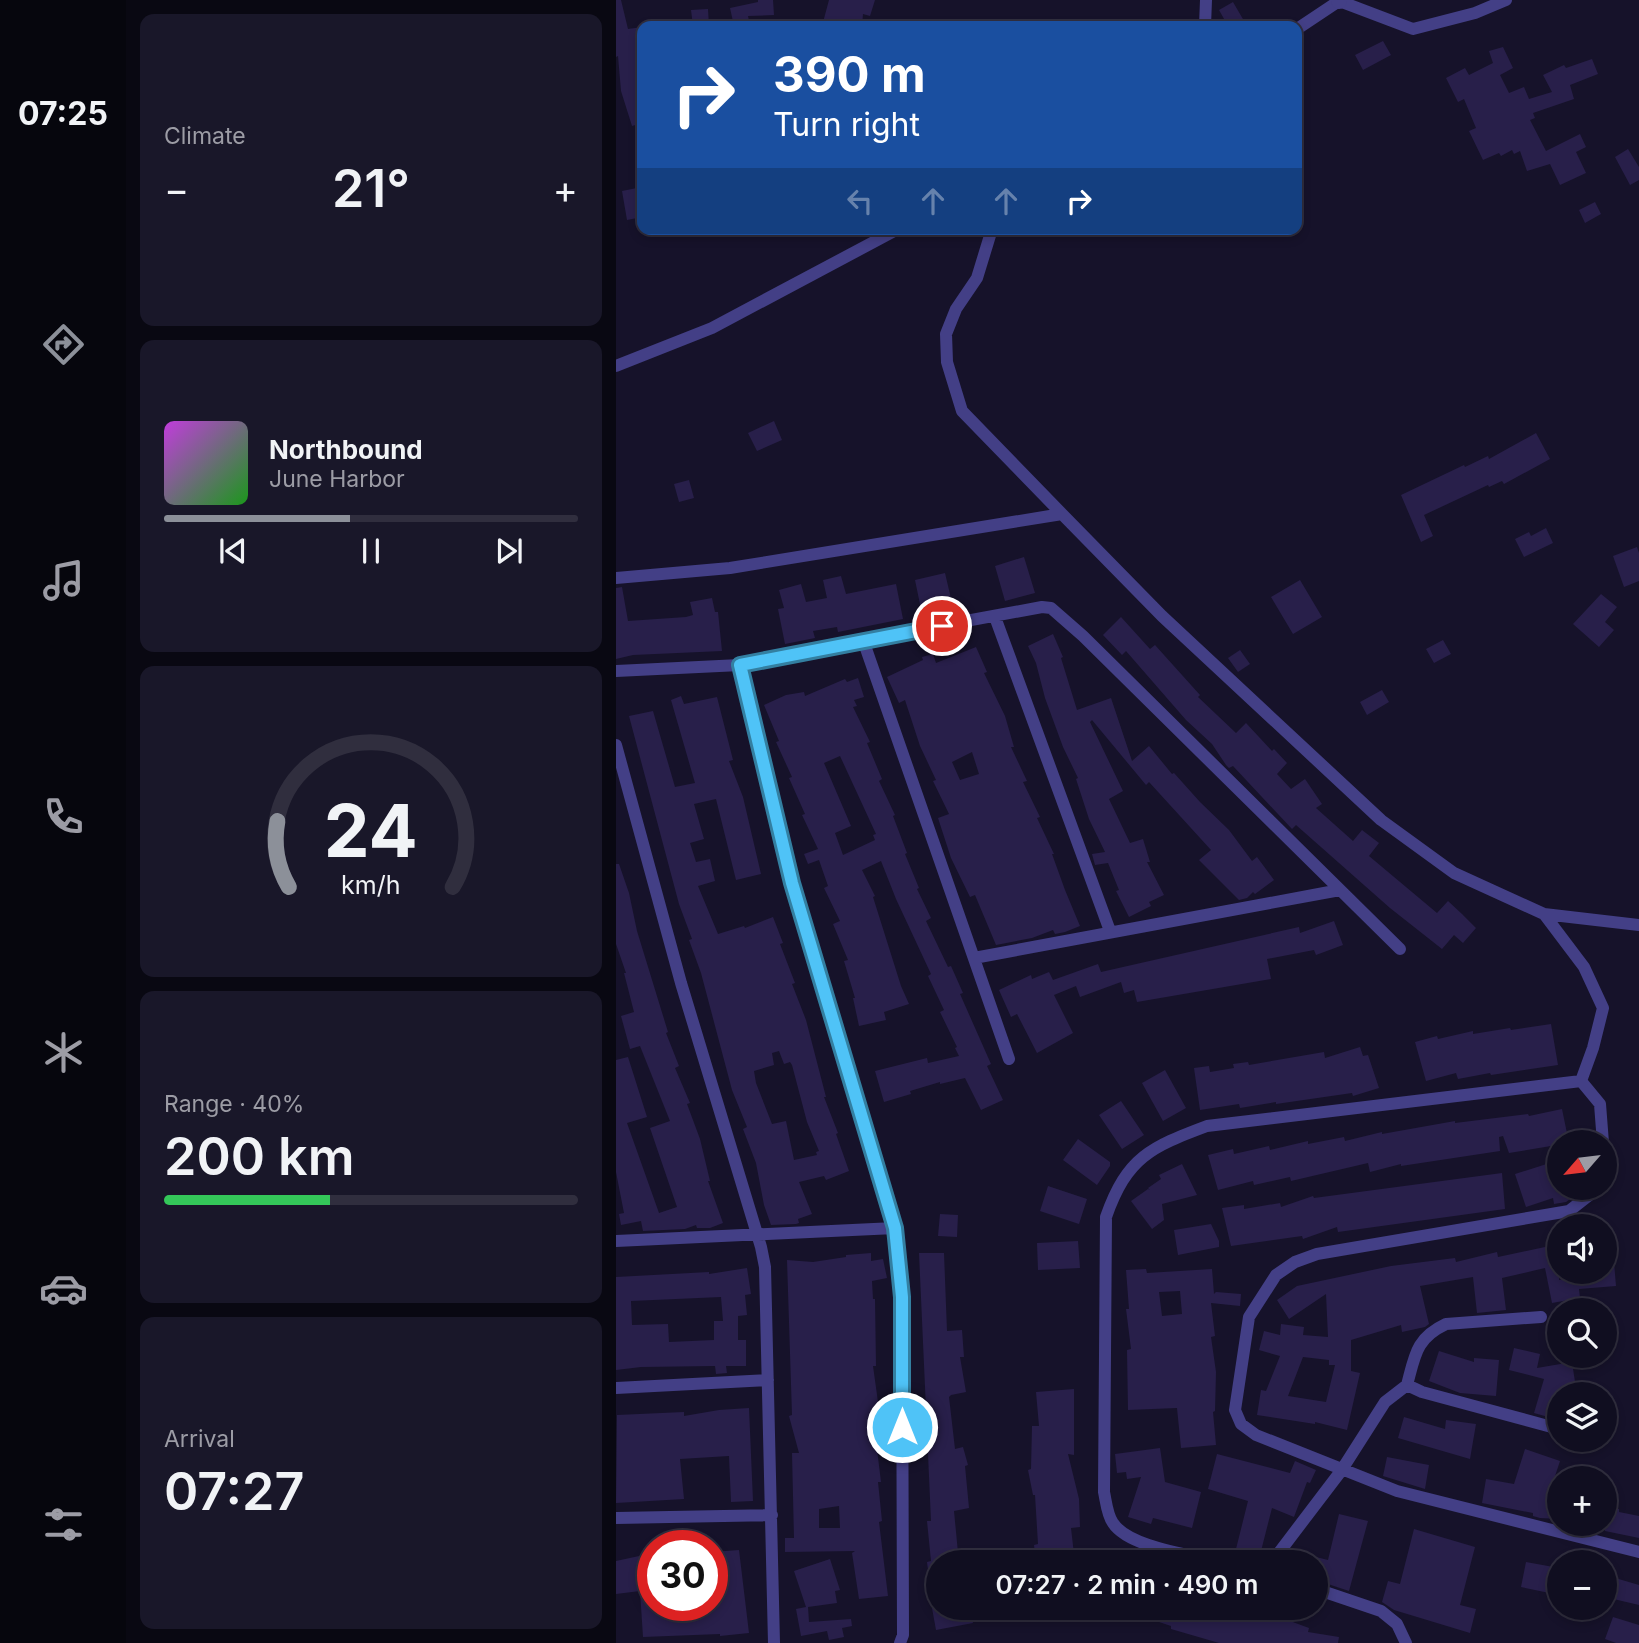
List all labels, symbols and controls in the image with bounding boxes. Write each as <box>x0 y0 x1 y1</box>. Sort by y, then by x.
text: 390 m <box>773 45 926 104</box>
icon: right <box>658 49 749 140</box>
text: 07:25 <box>18 94 108 133</box>
text: Turn right <box>773 105 920 144</box>
text: Climate <box>164 122 246 150</box>
text: 21° <box>332 157 410 220</box>
text: − <box>164 166 189 212</box>
text: + <box>553 166 578 212</box>
icon: left <box>841 182 879 220</box>
icon: ahead <box>914 182 952 220</box>
icon: ahead <box>987 182 1025 220</box>
icon: right <box>1060 182 1098 220</box>
icon: directions <box>39 320 88 369</box>
text: Northbound <box>269 434 423 465</box>
text: June Harbor <box>269 465 405 493</box>
icon: previous <box>214 532 252 570</box>
icon: pause <box>352 532 390 570</box>
icon: next <box>490 532 528 570</box>
icon: music <box>39 556 88 605</box>
pin <box>912 596 972 656</box>
icon: arrive <box>923 607 961 645</box>
text: 24 <box>324 787 418 876</box>
icon: phone <box>39 792 88 841</box>
text: km/h <box>341 870 401 900</box>
icon: climate <box>39 1028 88 1077</box>
text: Range · 40% <box>164 1090 304 1118</box>
text: 200 km <box>164 1125 355 1188</box>
north arrow <box>1547 1130 1617 1200</box>
map controls <box>1547 1130 1617 1620</box>
button: sound <box>1547 1214 1617 1284</box>
icon: car <box>39 1264 88 1313</box>
button: search <box>1547 1298 1617 1368</box>
button: layers <box>1547 1382 1617 1452</box>
position arrow <box>865 1390 939 1464</box>
text: Arrival <box>164 1425 235 1453</box>
text: 07:27 <box>164 1460 304 1523</box>
button: + <box>1547 1466 1617 1536</box>
icon: filters <box>39 1500 88 1549</box>
speed limit sign: 30 <box>637 1530 728 1621</box>
button: − <box>1547 1550 1617 1620</box>
text: 07:27 · 2 min · 490 m <box>996 1569 1258 1600</box>

